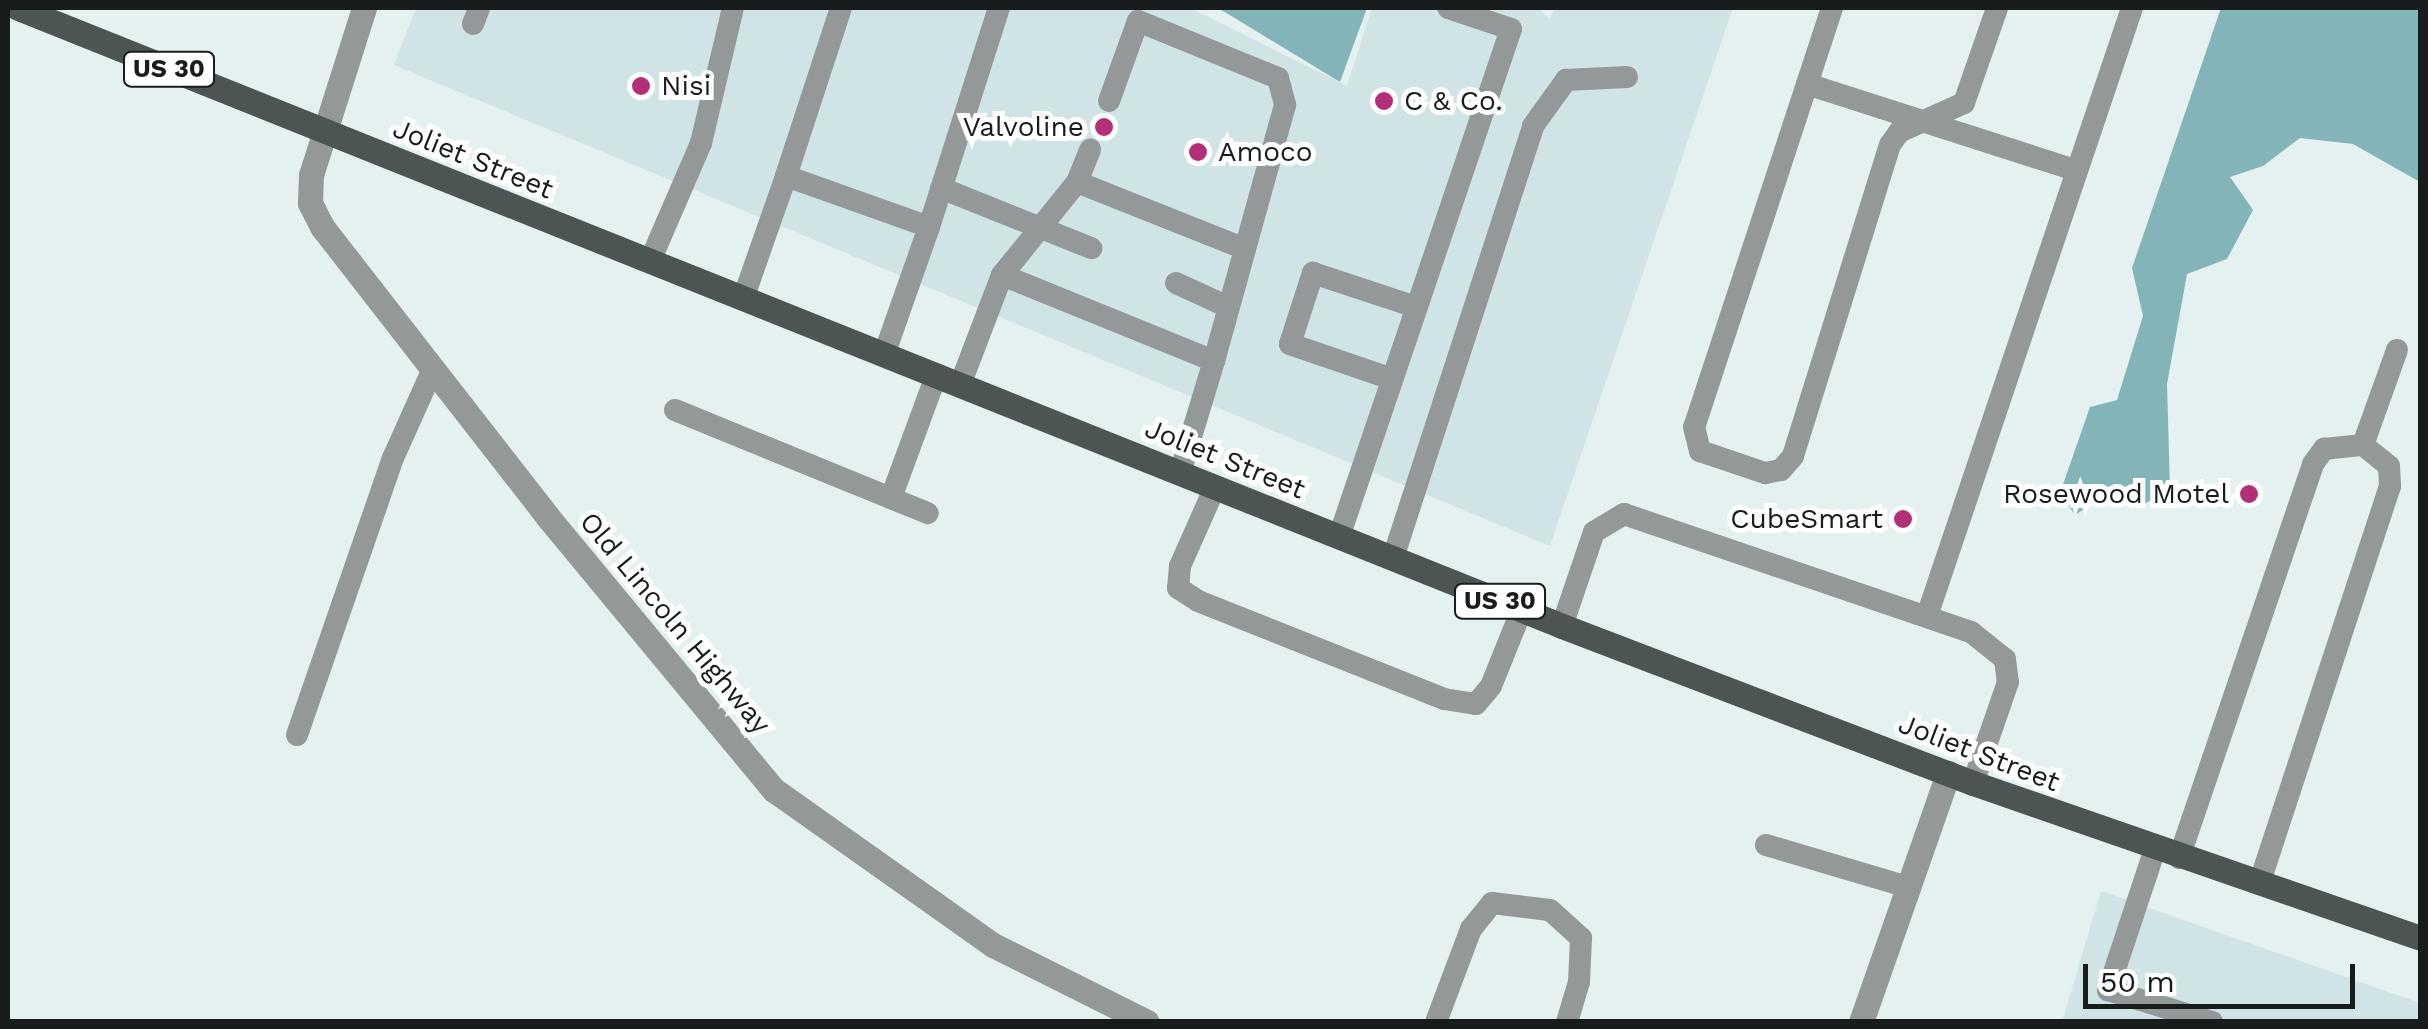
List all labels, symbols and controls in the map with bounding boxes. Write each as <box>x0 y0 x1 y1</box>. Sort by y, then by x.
road number: US 30 <box>121 49 216 89</box>
place label: Nisi <box>661 69 711 103</box>
marker: Nisi <box>630 75 652 97</box>
place label: C & Co. <box>1404 84 1503 118</box>
marker: C & Co. <box>1373 90 1395 112</box>
place label: Valvoline <box>963 110 1084 144</box>
street label: Joliet Street <box>388 112 558 206</box>
marker: Valvoline <box>1093 116 1115 138</box>
place label: Amoco <box>1218 135 1312 169</box>
marker: Amoco <box>1187 141 1209 163</box>
street label: Joliet Street <box>1140 412 1310 506</box>
place label: Rosewood Motel <box>2003 477 2229 511</box>
marker: Rosewood Motel <box>2238 483 2260 505</box>
place label: CubeSmart <box>1730 502 1883 536</box>
street label: Old Lincoln Highway <box>573 505 777 741</box>
marker: CubeSmart <box>1892 508 1914 530</box>
road number: US 30 <box>1452 581 1548 621</box>
street label: Joliet Street <box>1894 707 2064 799</box>
scale bar <box>2088 944 2360 1006</box>
text: 50 m <box>2100 964 2175 999</box>

